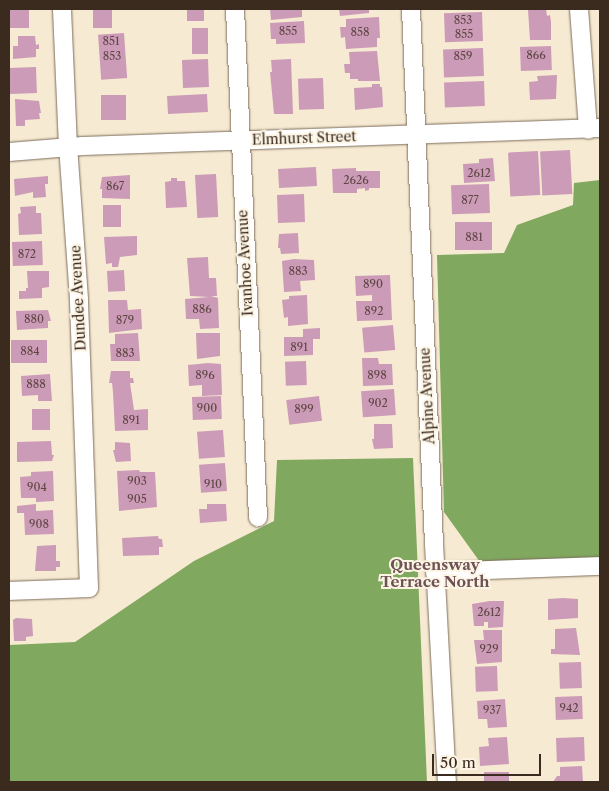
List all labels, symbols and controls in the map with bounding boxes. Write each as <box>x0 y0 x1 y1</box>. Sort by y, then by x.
house number: 853 <box>454 13 472 27</box>
house number: 855 <box>279 24 297 38</box>
house number: 858 <box>350 25 370 39</box>
house number: 855 <box>455 27 473 41</box>
house number: 851 <box>102 34 120 48</box>
house number: 866 <box>526 48 546 62</box>
house number: 853 <box>103 49 121 63</box>
house number: 859 <box>454 49 472 63</box>
street label: Elmhurst Street <box>251 128 357 148</box>
house number: 2612 <box>467 166 491 180</box>
house number: 2626 <box>343 173 369 187</box>
house number: 867 <box>106 179 124 193</box>
house number: 877 <box>461 193 479 207</box>
street label: Ivanhoe Avenue <box>234 209 256 317</box>
house number: 881 <box>465 230 483 244</box>
street label: Dundee Avenue <box>67 244 89 352</box>
house number: 872 <box>18 247 36 261</box>
house number: 883 <box>288 264 308 278</box>
house number: 890 <box>363 277 383 291</box>
house number: 886 <box>192 302 212 316</box>
house number: 892 <box>364 304 384 318</box>
house number: 880 <box>24 312 44 326</box>
house number: 879 <box>116 313 134 327</box>
house number: 891 <box>290 340 308 354</box>
house number: 884 <box>20 344 40 358</box>
house number: 883 <box>115 346 135 360</box>
street label: Alpine Avenue <box>416 347 438 445</box>
house number: 896 <box>195 368 215 382</box>
house number: 898 <box>367 368 387 382</box>
house number: 888 <box>26 377 46 391</box>
house number: 902 <box>368 396 388 410</box>
house number: 900 <box>197 401 217 415</box>
house number: 899 <box>294 402 314 416</box>
house number: 891 <box>122 413 140 427</box>
house number: 903 <box>127 474 147 488</box>
house number: 910 <box>204 477 222 491</box>
house number: 904 <box>27 480 47 494</box>
house number: 905 <box>127 492 147 506</box>
house number: 908 <box>29 517 49 531</box>
district label: Queensway Terrace North <box>380 555 490 590</box>
house number: 2612 <box>477 605 501 619</box>
house number: 929 <box>479 642 499 656</box>
house number: 942 <box>559 701 579 715</box>
house number: 937 <box>483 703 501 717</box>
scale bar <box>434 744 543 776</box>
text: 50 m <box>440 753 476 772</box>

